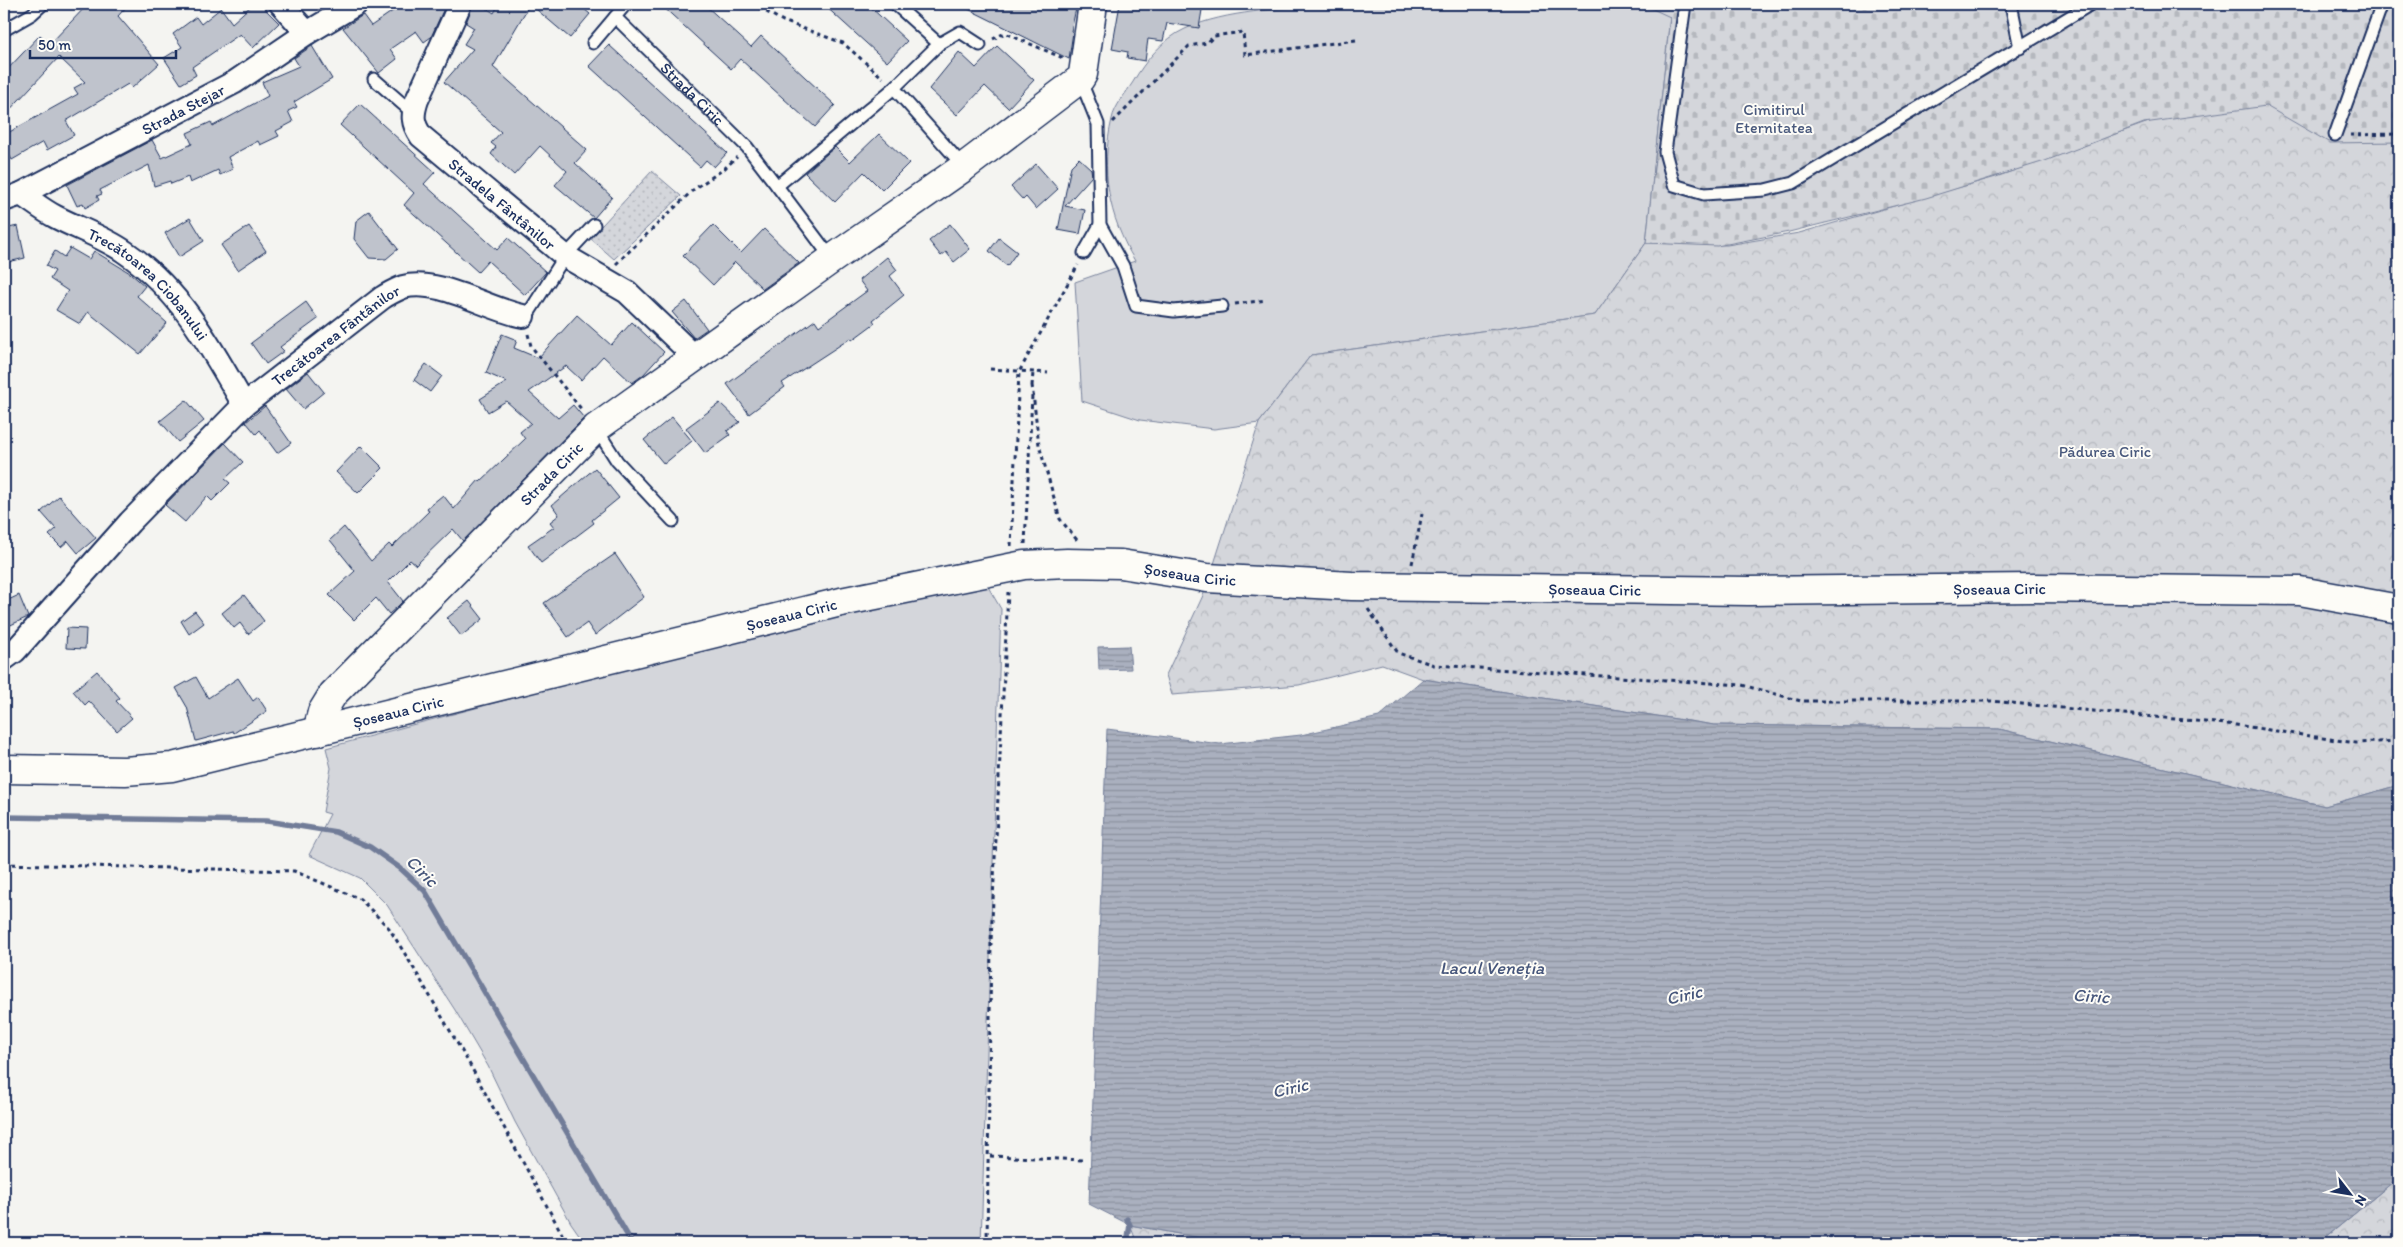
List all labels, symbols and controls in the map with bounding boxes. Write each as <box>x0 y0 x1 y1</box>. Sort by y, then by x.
scale bar <box>30 28 176 60</box>
text: 50 m <box>38 36 71 54</box>
street label: Strada Ciric <box>657 58 728 129</box>
street label: Strada Stejar <box>138 79 228 139</box>
park label: Cimitirul Eternitatea <box>1735 100 1813 137</box>
street label: Stradela Fântânilor <box>445 154 560 254</box>
street label: Trecătoarea Ciobanului <box>85 224 213 344</box>
street label: Trecătoarea Fântânilor <box>267 280 403 390</box>
street label: Strada Ciric <box>516 438 587 509</box>
park label: Pădurea Ciric <box>2059 442 2151 461</box>
street label: Șoseaua Ciric <box>1143 558 1237 589</box>
street label: Șoseaua Ciric <box>1953 578 2046 598</box>
street label: Șoseaua Ciric <box>1548 579 1641 599</box>
street label: Șoseaua Ciric <box>744 594 839 635</box>
street label: Șoseaua Ciric <box>351 691 445 732</box>
water label: Ciric <box>401 850 444 893</box>
water label: Lacul Veneția <box>1440 957 1545 979</box>
water label: Ciric <box>1664 980 1706 1010</box>
water label: Ciric <box>2072 984 2112 1008</box>
water label: Ciric <box>1270 1073 1312 1103</box>
north arrow <box>2326 1170 2376 1220</box>
text: N <box>2351 1192 2370 1209</box>

